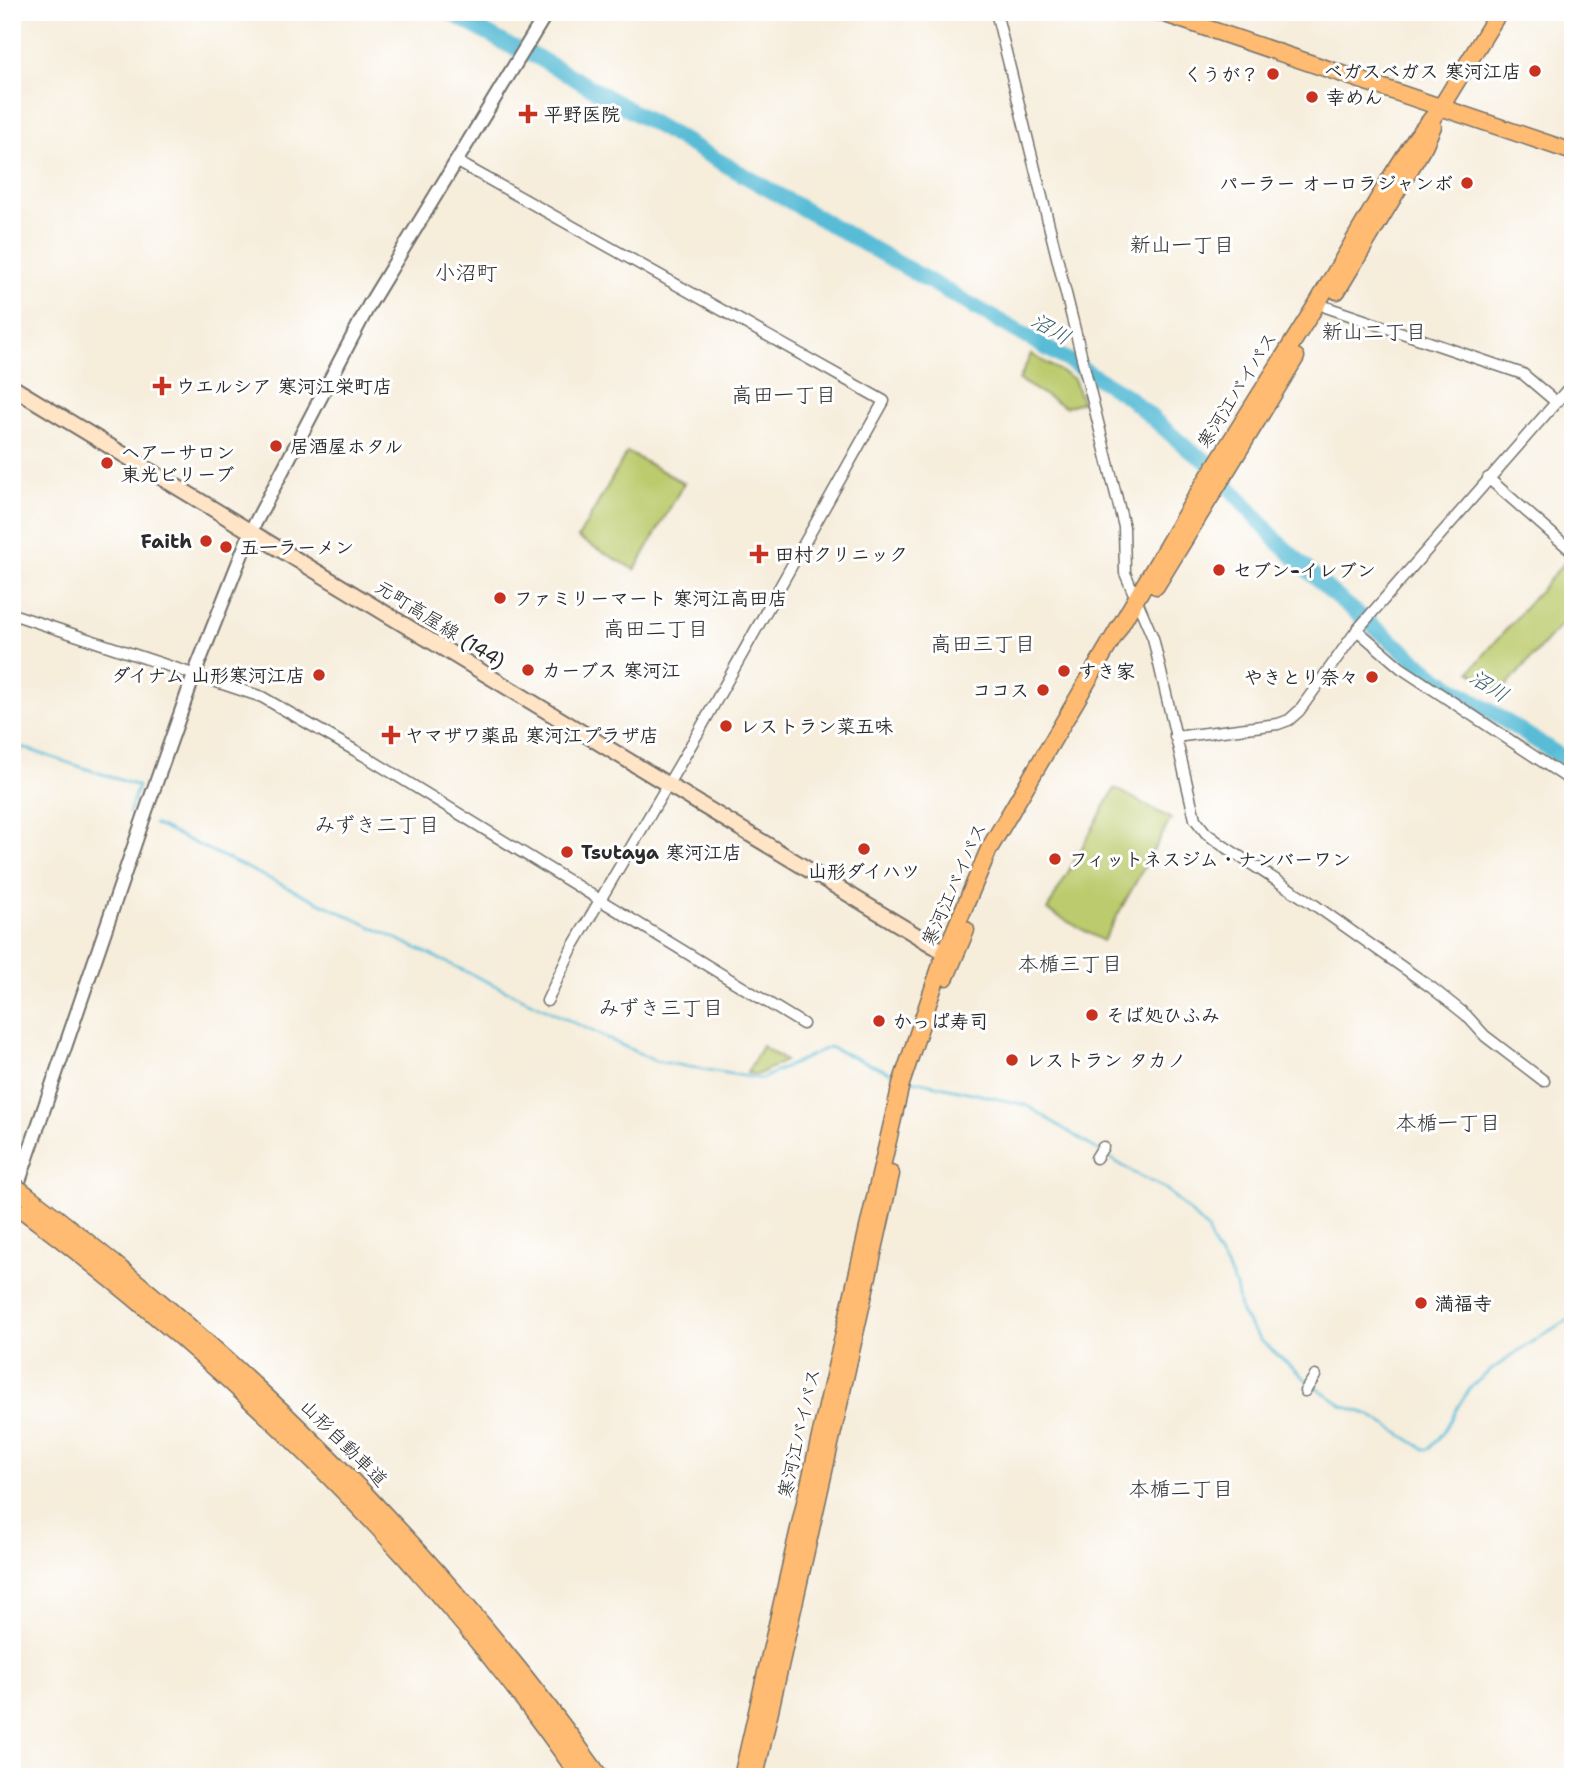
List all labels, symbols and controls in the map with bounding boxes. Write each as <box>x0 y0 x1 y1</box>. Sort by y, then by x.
place label: ベガスベガス 寒河江店 <box>1324 59 1521 84</box>
place label: くうが？ <box>1183 62 1259 87</box>
marker: ベガスベガス 寒河江店 <box>1527 63 1543 79</box>
marker: くうが？ <box>1265 66 1281 82</box>
place label: 幸めん <box>1326 85 1383 110</box>
marker: 幸めん <box>1304 89 1320 105</box>
place label: 平野医院 <box>544 102 620 127</box>
marker: 平野医院 <box>518 104 538 124</box>
place label: パーラー オーロラジャンボ <box>1219 171 1453 196</box>
marker: パーラー オーロラジャンボ <box>1459 175 1475 191</box>
district label: 新山一丁目 <box>1130 231 1235 259</box>
district label: 小沼町 <box>435 259 498 287</box>
water label: 沼川 <box>1026 306 1076 352</box>
district label: 新山二丁目 <box>1322 318 1427 346</box>
street label: 寒河江バイパス <box>1191 327 1283 453</box>
place label: ウエルシア 寒河江栄町店 <box>176 374 392 399</box>
marker: ウエルシア 寒河江栄町店 <box>154 378 170 394</box>
district label: 高田一丁目 <box>732 381 837 409</box>
place label: 居酒屋ホタル <box>290 434 403 459</box>
marker: 居酒屋ホタル <box>268 438 284 454</box>
place label: ヘアーサロン 東光ビリーブ <box>121 440 235 487</box>
marker: ヘアーサロン 東光ビリーブ <box>99 455 115 471</box>
place label: Faith <box>141 529 192 554</box>
marker: Faith <box>198 533 214 549</box>
place label: 五一ラーメン <box>240 535 354 560</box>
marker: 五一ラーメン <box>218 539 234 555</box>
place label: 田村クリニック <box>775 542 908 567</box>
marker: 田村クリニック <box>749 544 769 564</box>
place label: セブン-イレブン <box>1233 558 1376 583</box>
marker: セブン-イレブン <box>1211 562 1227 578</box>
street label: 元町高屋線 (144) <box>371 574 509 674</box>
place label: ファミリーマート 寒河江高田店 <box>514 586 787 611</box>
marker: ファミリーマート 寒河江高田店 <box>492 590 508 606</box>
district label: 高田二丁目 <box>604 615 709 643</box>
district label: 高田三丁目 <box>931 630 1036 658</box>
place label: カーブス 寒河江 <box>542 658 680 683</box>
place label: すき家 <box>1078 659 1135 684</box>
marker: カーブス 寒河江 <box>520 662 536 678</box>
place label: ダイナム 山形寒河江店 <box>112 663 305 688</box>
marker: すき家 <box>1056 663 1072 679</box>
water label: 沼川 <box>1464 663 1514 709</box>
place label: やきとり奈々 <box>1244 665 1358 690</box>
marker: ダイナム 山形寒河江店 <box>311 667 327 683</box>
marker: やきとり奈々 <box>1364 669 1380 685</box>
place label: ココス <box>972 678 1029 703</box>
marker: ココス <box>1035 682 1051 698</box>
place label: レストラン菜五味 <box>740 714 894 739</box>
marker: レストラン菜五味 <box>718 718 734 734</box>
place label: ヤマザワ薬品 寒河江プラザ店 <box>405 723 659 748</box>
marker: ヤマザワ薬品 寒河江プラザ店 <box>383 727 399 743</box>
district label: みずき二丁目 <box>314 811 440 839</box>
street label: 寒河江バイパス <box>916 818 992 950</box>
place label: Tsutaya 寒河江店 <box>581 840 742 865</box>
marker: 山形ダイハツ <box>856 841 872 857</box>
marker: Tsutaya 寒河江店 <box>559 844 575 860</box>
place label: フィットネスジム・ナンバーワン <box>1069 847 1351 872</box>
marker: フィットネスジム・ナンバーワン <box>1047 851 1063 867</box>
place label: 山形ダイハツ <box>808 859 920 884</box>
district label: 本楯三丁目 <box>1018 950 1123 978</box>
district label: みずき三丁目 <box>598 994 724 1022</box>
place label: そば処ひふみ <box>1106 1003 1220 1028</box>
marker: そば処ひふみ <box>1084 1007 1100 1023</box>
place label: かっぱ寿司 <box>893 1009 988 1034</box>
marker: かっぱ寿司 <box>871 1013 887 1029</box>
place label: レストラン タカノ <box>1026 1048 1186 1073</box>
marker: レストラン タカノ <box>1004 1052 1020 1068</box>
district label: 本楯一丁目 <box>1396 1109 1501 1137</box>
place label: 満福寺 <box>1435 1291 1492 1316</box>
marker: 満福寺 <box>1413 1295 1429 1311</box>
street label: 寒河江バイパス <box>772 1366 826 1500</box>
street label: 山形自動車道 <box>295 1394 393 1492</box>
district label: 本楯二丁目 <box>1129 1475 1234 1503</box>

